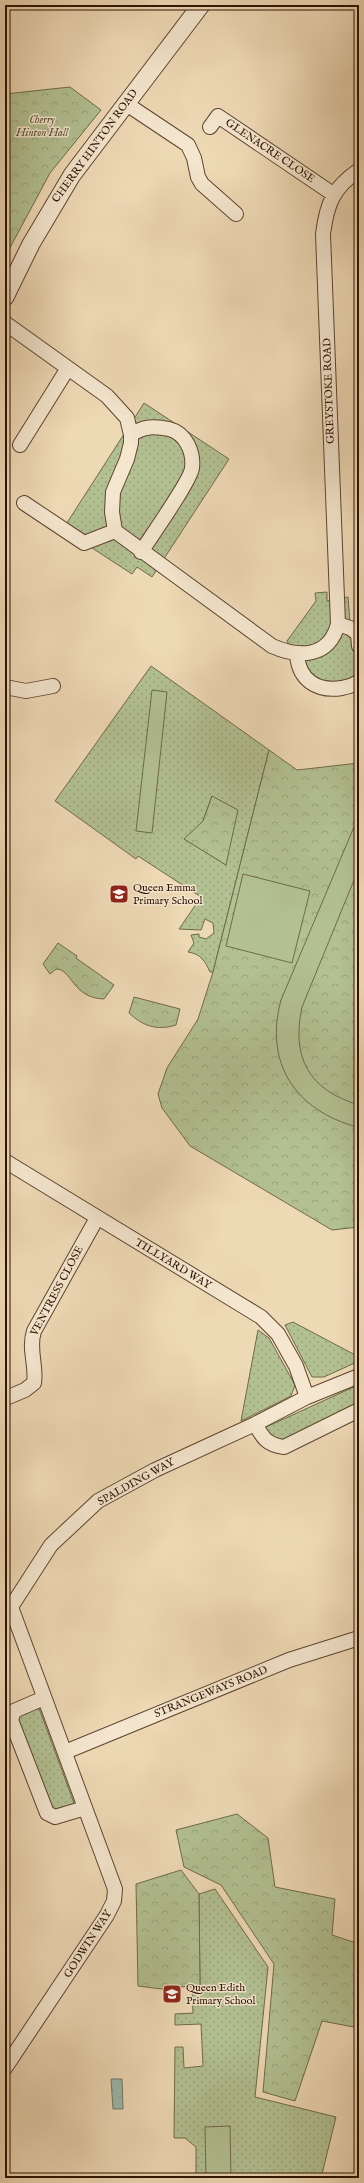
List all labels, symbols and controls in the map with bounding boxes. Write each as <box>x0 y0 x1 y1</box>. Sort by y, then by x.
street label: CHERRY HINTON ROAD <box>49 86 141 206</box>
park label: Cherry Hinton Hall <box>15 113 70 140</box>
street label: GLENACRE CLOSE <box>223 116 318 186</box>
street label: GREYSTOKE ROAD <box>320 338 338 444</box>
place label: Queen Emma Primary School <box>133 881 202 908</box>
school or university icon: Queen Emma Primary School <box>108 883 130 905</box>
street label: TILLYARD WAY <box>132 1236 214 1293</box>
street label: VENTRESS CLOSE <box>27 1243 87 1339</box>
street label: SPALDING WAY <box>95 1455 177 1509</box>
street label: STRANGEWAYS ROAD <box>152 1663 270 1721</box>
street label: GODWIN WAY <box>61 1907 115 1981</box>
place label: Queen Edith Primary School <box>186 1981 255 2008</box>
school or university icon: Queen Edith Primary School <box>161 1983 183 2005</box>

